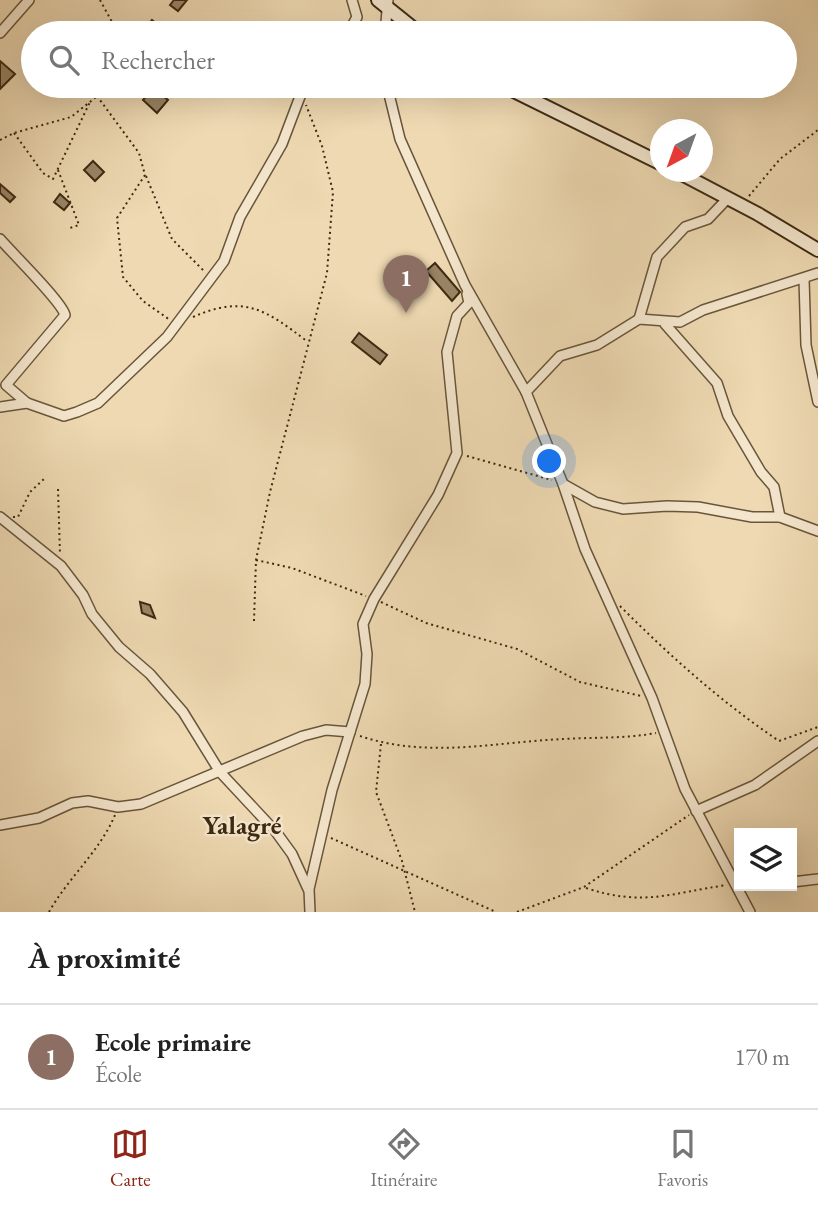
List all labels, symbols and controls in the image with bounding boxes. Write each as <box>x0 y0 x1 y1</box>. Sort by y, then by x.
search box <box>21 21 797 98</box>
icon: search <box>45 41 83 79</box>
text: Rechercher <box>101 43 215 77</box>
north arrow <box>650 119 713 182</box>
pin: 1 <box>383 255 429 313</box>
your location <box>532 444 566 478</box>
district label: Yalagré <box>202 808 282 842</box>
map controls <box>734 828 797 891</box>
button: layers <box>734 828 797 891</box>
text: À proximité <box>28 938 180 977</box>
text: Ecole primaire <box>95 1025 251 1059</box>
text: 1 <box>45 1042 57 1072</box>
text: 170 m <box>734 1042 790 1072</box>
text: École <box>95 1059 142 1089</box>
tab: Carte <box>110 1125 151 1192</box>
tab: Itinéraire <box>371 1125 437 1192</box>
tab: Favoris <box>657 1125 708 1192</box>

